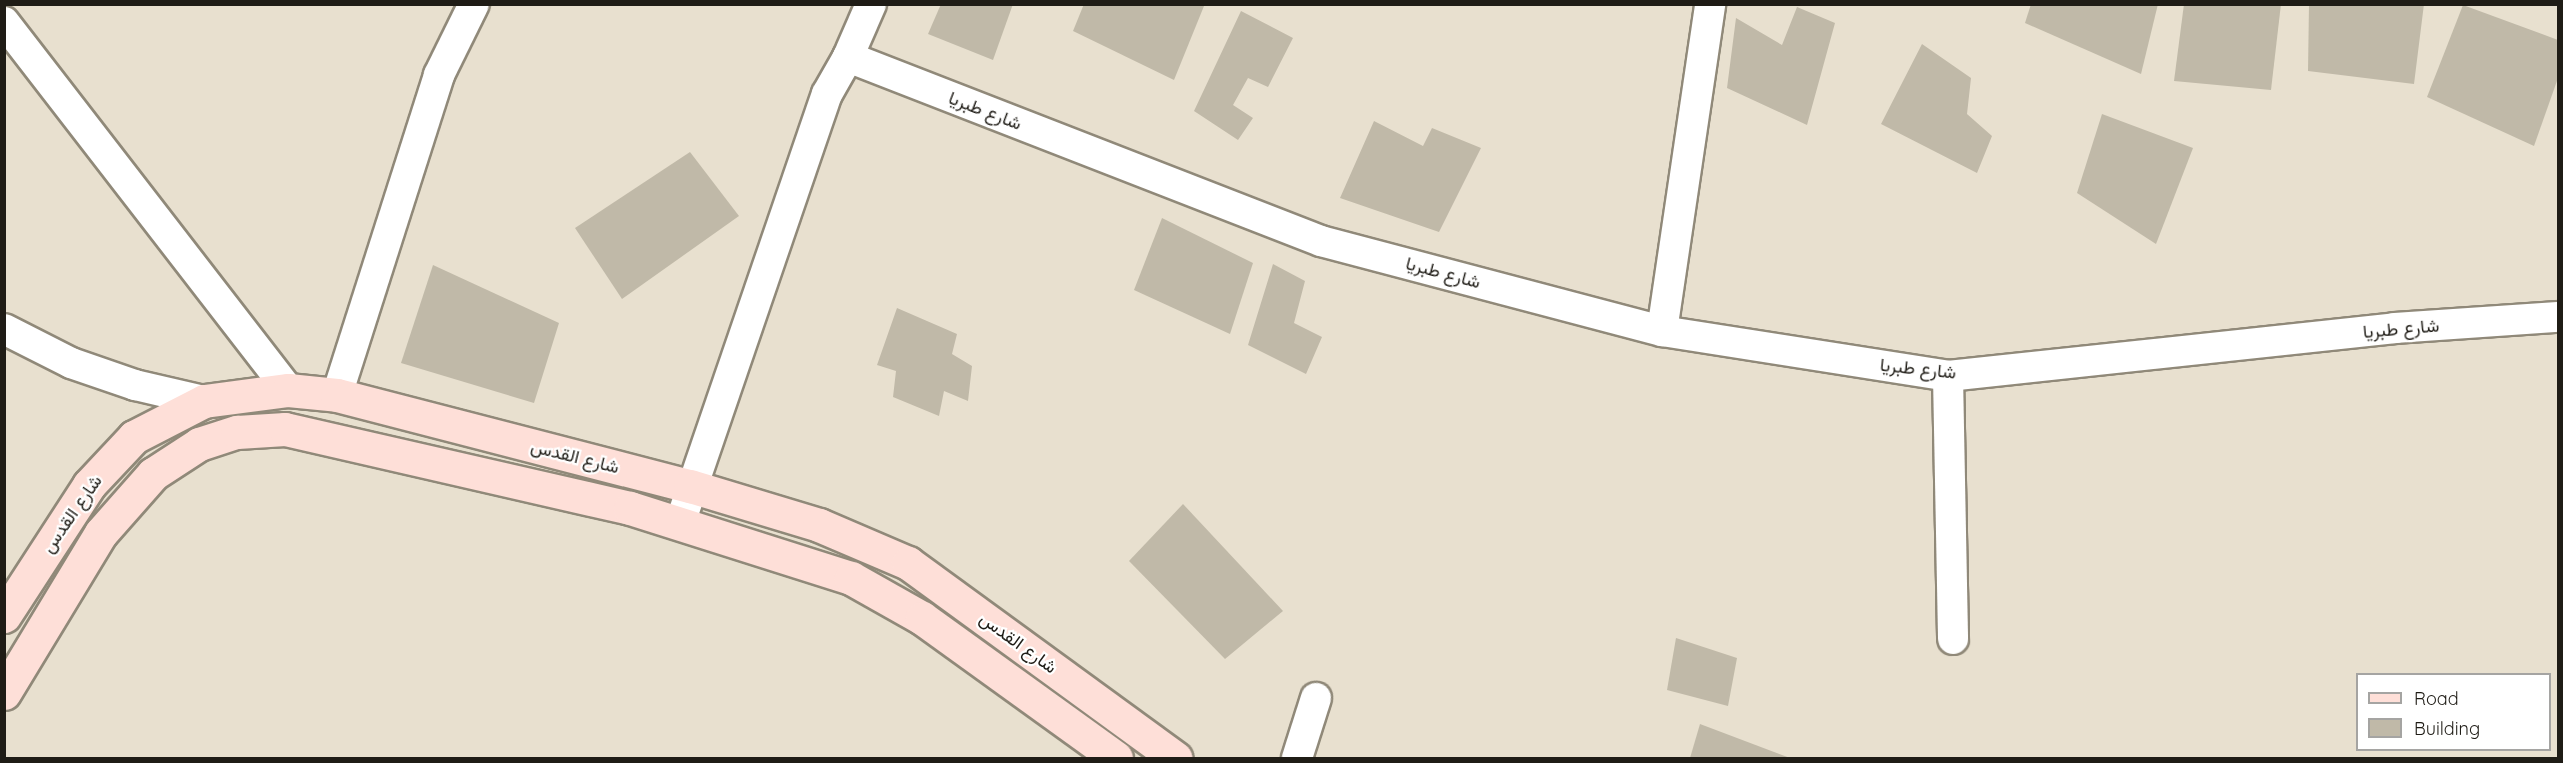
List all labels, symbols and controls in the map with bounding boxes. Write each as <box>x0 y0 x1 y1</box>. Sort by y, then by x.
street label: شارع طبريا <box>945 87 1025 135</box>
street label: شارع طبريا <box>1403 253 1483 293</box>
street label: شارع طبريا <box>2362 315 2440 343</box>
street label: شارع طبريا <box>1879 354 1957 384</box>
street label: شارع القدس <box>529 436 621 478</box>
street label: شارع القدس <box>37 471 107 557</box>
street label: شارع القدس <box>975 608 1061 678</box>
legend <box>2356 673 2551 751</box>
text: Road <box>2414 687 2459 710</box>
text: Building <box>2414 717 2480 740</box>

